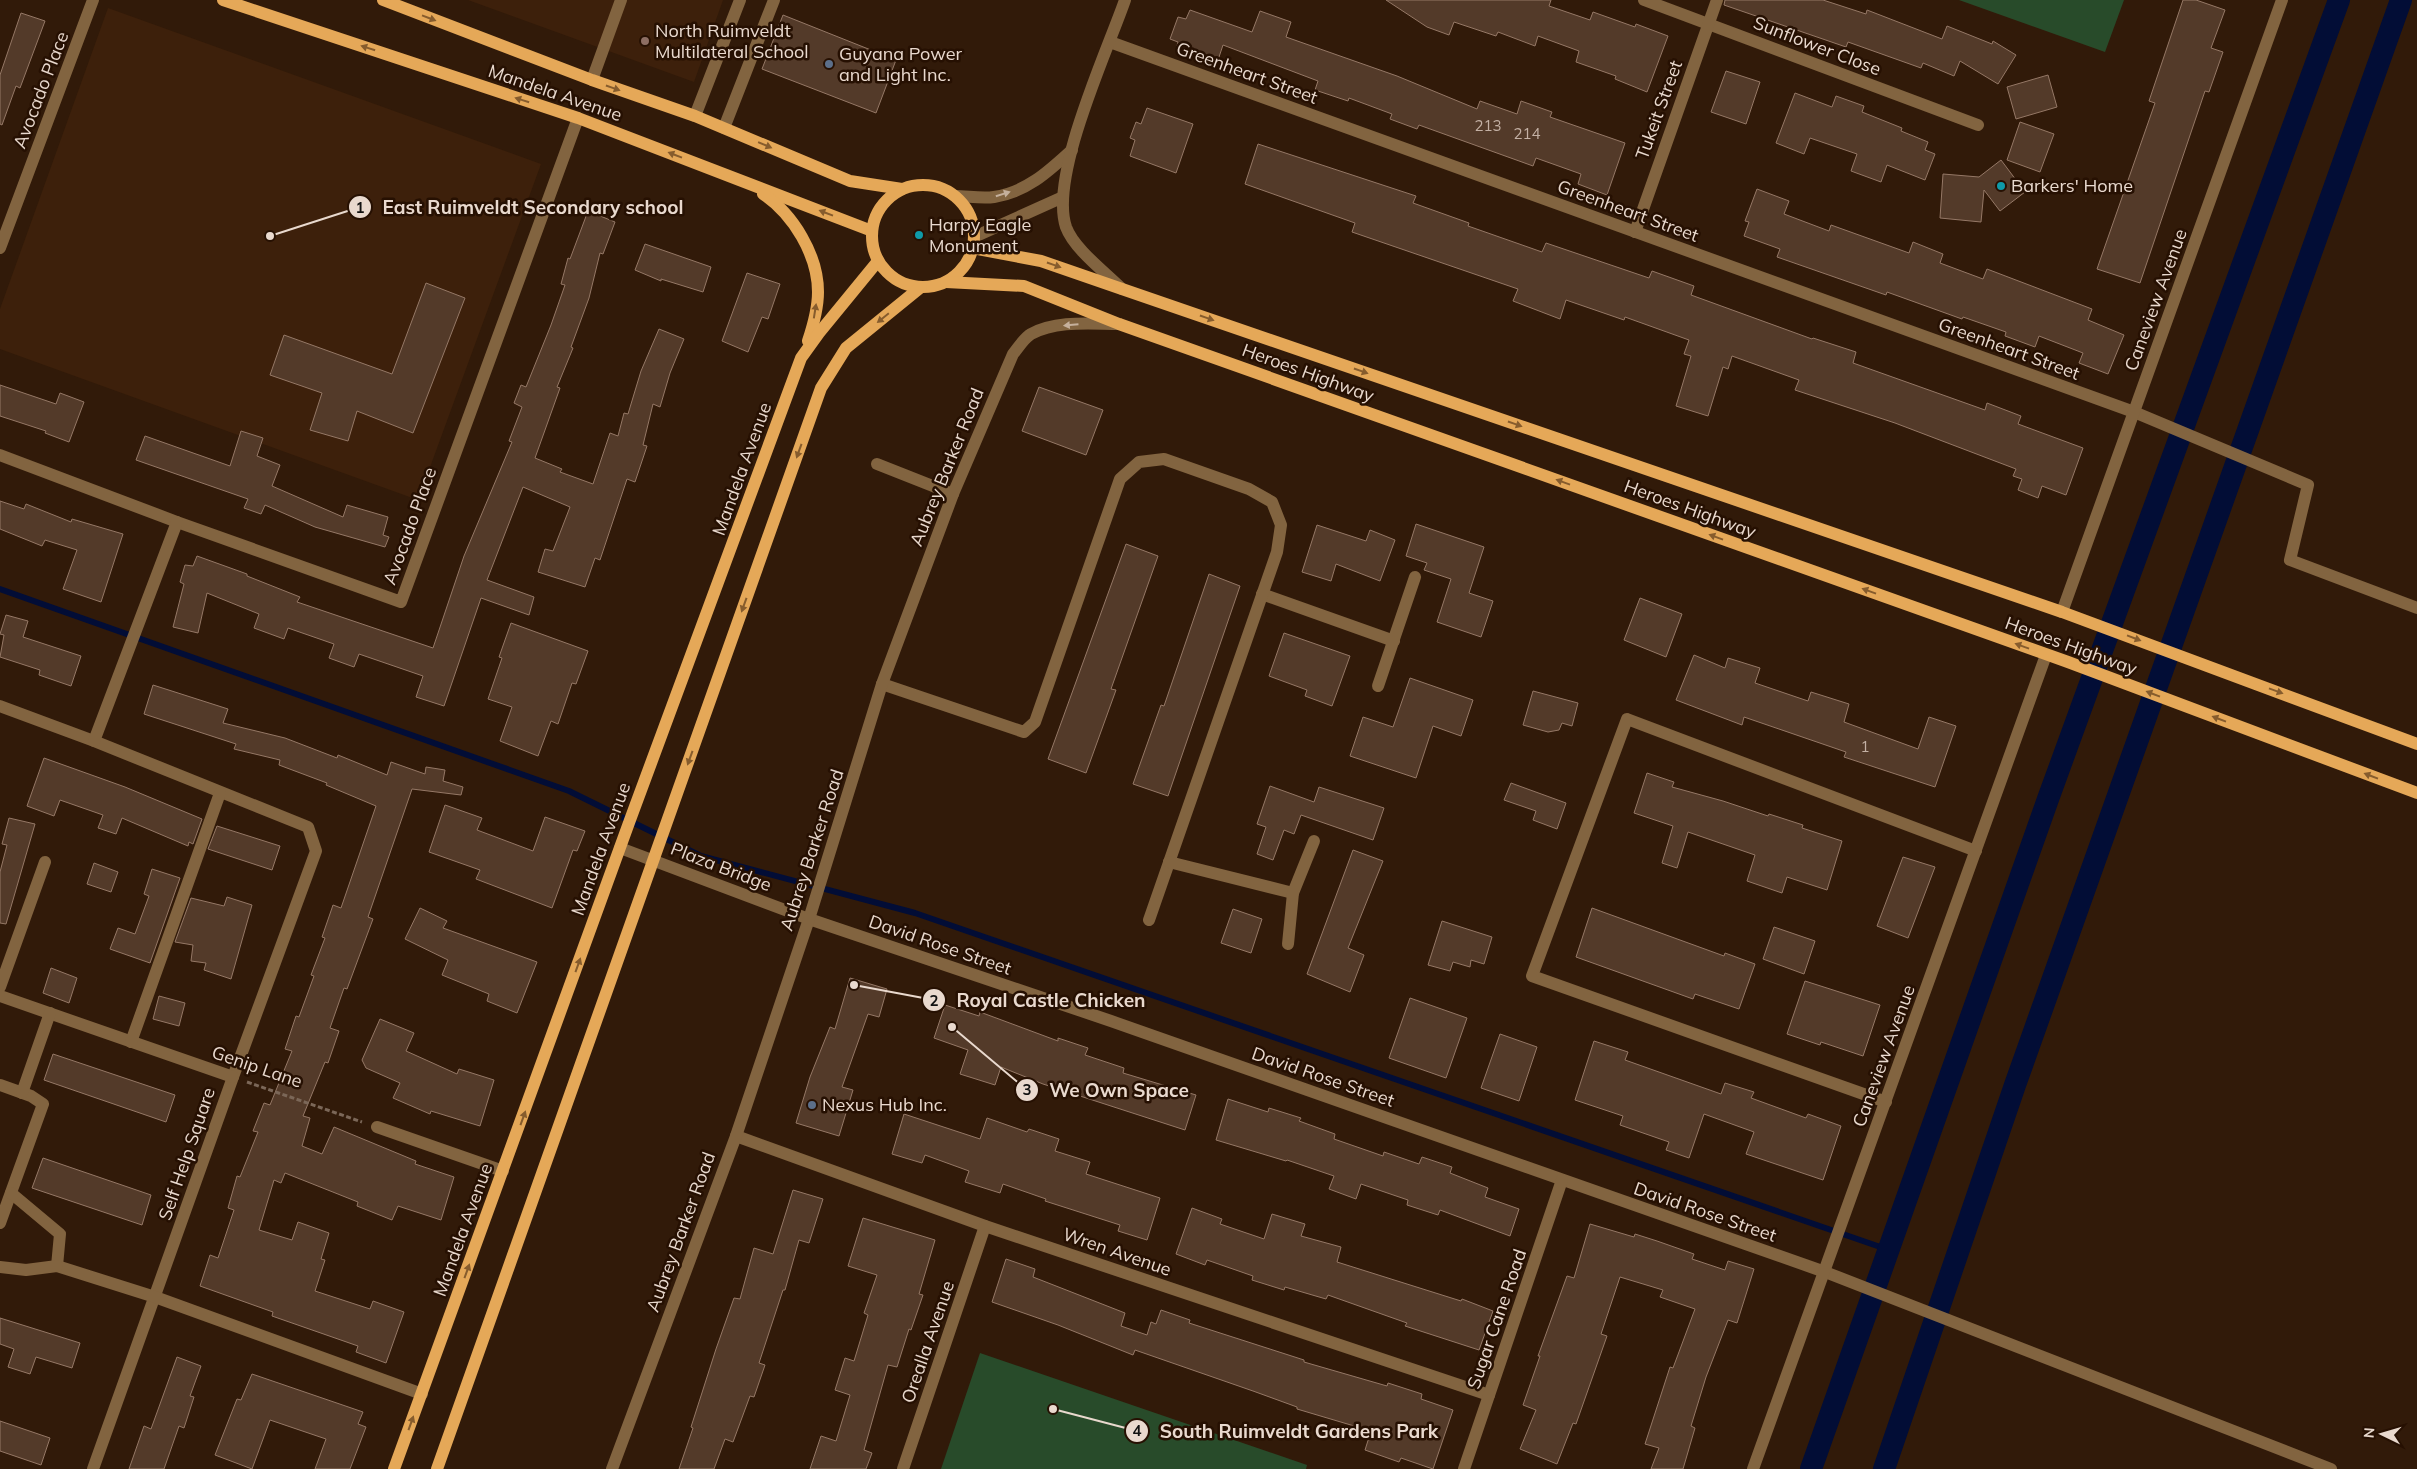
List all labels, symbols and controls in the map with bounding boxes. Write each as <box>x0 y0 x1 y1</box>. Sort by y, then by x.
street label: Sunflower Close <box>1750 11 1884 80</box>
one-way arrow <box>421 14 436 22</box>
place label: North Ruimveldt Multilateral School <box>655 19 809 63</box>
street label: Avocado Place <box>8 28 73 151</box>
marker: North Ruimveldt Multilateral School <box>639 35 651 47</box>
street label: Greenheart Street <box>1173 36 1321 109</box>
place label: Guyana Power and Light Inc. <box>839 42 963 86</box>
one-way arrow <box>360 44 375 51</box>
street label: Tukeit Street <box>1630 57 1687 163</box>
marker: Guyana Power and Light Inc. <box>823 58 835 70</box>
street label: Mandela Avenue <box>485 59 625 126</box>
one-way arrow <box>606 84 621 92</box>
one-way arrow <box>514 95 529 103</box>
house number: 213 <box>1474 116 1502 135</box>
house number: 214 <box>1513 124 1541 143</box>
one-way arrow <box>758 142 772 150</box>
one-way arrow <box>667 151 682 158</box>
street label: Greenheart Street <box>1554 174 1702 247</box>
place label: Barkers' Home <box>2011 174 2133 197</box>
marker: Barkers' Home <box>1995 180 2007 192</box>
callout: East Ruimveldt Secondary school <box>348 190 694 224</box>
one-way arrow <box>996 190 1011 198</box>
text: East Ruimveldt Secondary school <box>382 195 684 219</box>
text: 1 <box>355 198 365 217</box>
one-way arrow <box>819 209 834 216</box>
place label: Harpy Eagle Monument <box>929 213 1031 257</box>
street label: Caneview Avenue <box>2119 226 2192 374</box>
marker: Harpy Eagle Monument <box>913 229 925 241</box>
one-way arrow <box>1047 261 1062 269</box>
one-way arrow <box>811 303 819 319</box>
one-way arrow <box>877 312 890 323</box>
street label: Greenheart Street <box>1935 312 2083 385</box>
one-way arrow <box>1200 315 1215 322</box>
one-way arrow <box>1062 321 1078 329</box>
street label: Heroes Highway <box>1239 338 1378 407</box>
one-way arrow <box>1354 367 1369 375</box>
street label: Aubrey Barker Road <box>904 384 989 549</box>
street label: Mandela Avenue <box>707 399 776 538</box>
one-way arrow <box>1508 420 1523 428</box>
one-way arrow <box>794 444 802 459</box>
street label: Avocado Place <box>378 464 441 588</box>
street label: Heroes Highway <box>1621 474 1760 543</box>
one-way arrow <box>1555 478 1570 486</box>
one-way arrow <box>1709 533 1724 540</box>
one-way arrow <box>1862 587 1877 595</box>
one-way arrow <box>740 597 747 612</box>
street label: Heroes Highway <box>2002 611 2141 680</box>
one-way arrow <box>2126 635 2141 642</box>
one-way arrow <box>2015 642 2030 649</box>
one-way arrow <box>2269 687 2284 695</box>
one-way arrow <box>2145 690 2160 698</box>
one-way arrow <box>2211 715 2226 723</box>
house number: 1 <box>1860 737 1870 756</box>
one-way arrow <box>686 750 693 765</box>
street label: Aubrey Barker Road <box>775 766 849 934</box>
one-way arrow <box>2364 772 2379 779</box>
street label: Mandela Avenue <box>566 779 635 918</box>
street label: Plaza Bridge <box>668 837 775 896</box>
street label: David Rose Street <box>866 909 1014 980</box>
one-way arrow <box>574 957 582 972</box>
street label: Caneview Avenue <box>1847 982 1920 1130</box>
callout: Royal Castle Chicken <box>921 983 1155 1017</box>
text: Royal Castle Chicken <box>956 988 1146 1012</box>
text: 2 <box>929 991 939 1010</box>
street label: Genip Lane <box>209 1040 305 1093</box>
street label: David Rose Street <box>1249 1041 1397 1112</box>
callout: We Own Space <box>1014 1073 1199 1107</box>
text: We Own Space <box>1049 1078 1189 1102</box>
text: 3 <box>1022 1080 1032 1099</box>
street label: Self Help Square <box>153 1084 220 1223</box>
place label: Nexus Hub Inc. <box>822 1093 947 1116</box>
marker: Nexus Hub Inc. <box>806 1099 818 1111</box>
one-way arrow <box>519 1110 527 1125</box>
street label: Aubrey Barker Road <box>641 1149 720 1315</box>
street label: Mandela Avenue <box>428 1160 497 1299</box>
street label: David Rose Street <box>1631 1176 1779 1247</box>
street label: Wren Avenue <box>1060 1222 1174 1281</box>
street label: Sugar Cane Road <box>1462 1246 1531 1392</box>
one-way arrow <box>464 1263 471 1278</box>
street label: Orealla Avenue <box>896 1278 959 1406</box>
north arrow <box>2357 1409 2407 1459</box>
callout: South Ruimveldt Gardens Park <box>1125 1414 1448 1448</box>
one-way arrow <box>407 1415 415 1430</box>
text: South Ruimveldt Gardens Park <box>1160 1419 1439 1443</box>
text: 4 <box>1132 1421 1142 1440</box>
text: N <box>2360 1427 2378 1439</box>

